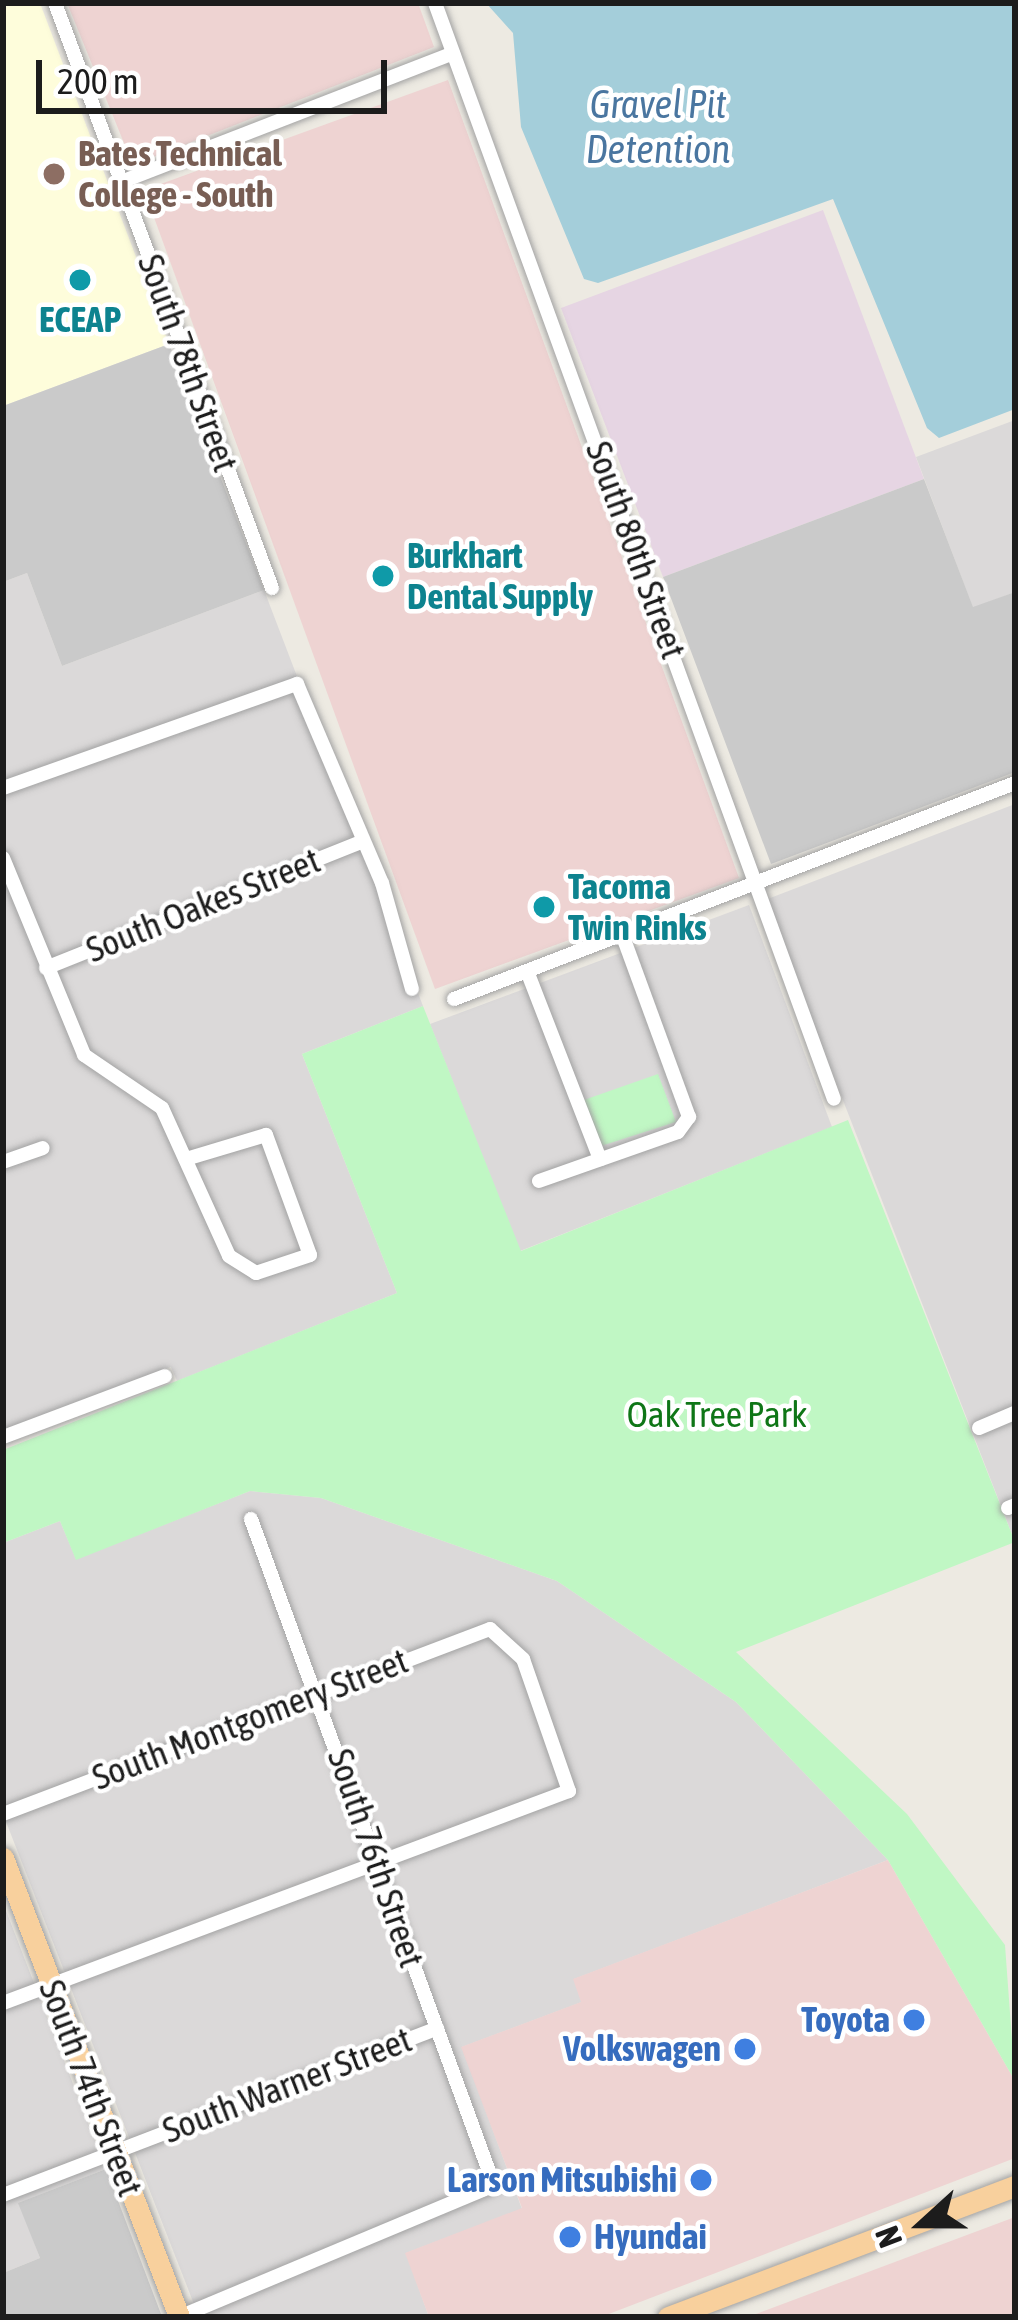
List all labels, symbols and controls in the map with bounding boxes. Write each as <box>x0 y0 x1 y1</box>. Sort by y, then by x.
scale bar <box>42 36 393 110</box>
text: 200 m <box>57 60 139 102</box>
water label: Gravel Pit Detention <box>586 82 730 173</box>
place label: Bates Technical College - South <box>78 131 282 216</box>
marker: Bates Technical College - South <box>41 161 67 187</box>
street label: South 78th Street <box>129 249 247 477</box>
marker: ECEAP <box>67 267 93 293</box>
place label: ECEAP <box>39 298 121 342</box>
street label: South 80th Street <box>577 436 695 664</box>
place label: Burkhart Dental Supply <box>407 533 593 618</box>
marker: Burkhart Dental Supply <box>370 563 396 589</box>
street label: South Oakes Street <box>80 839 326 971</box>
place label: Tacoma Twin Rinks <box>568 864 707 949</box>
marker: Tacoma Twin Rinks <box>531 894 557 920</box>
park label: Oak Tree Park <box>627 1393 807 1437</box>
street label: South Montgomery Street <box>86 1639 414 1799</box>
street label: South 76th Street <box>318 1743 434 1973</box>
street label: South 74th Street <box>30 1974 152 2202</box>
place label: Toyota <box>801 1998 890 2042</box>
marker: Toyota <box>901 2007 927 2033</box>
street label: South Warner Street <box>157 2018 417 2152</box>
place label: Volkswagen <box>563 2027 721 2071</box>
marker: Volkswagen <box>732 2036 758 2062</box>
place label: Larson Mitsubishi <box>447 2158 677 2202</box>
north arrow <box>862 2164 982 2284</box>
marker: Larson Mitsubishi <box>688 2167 714 2193</box>
place label: Hyundai <box>594 2215 707 2259</box>
text: N <box>867 2221 910 2253</box>
marker: Hyundai <box>557 2224 583 2250</box>

